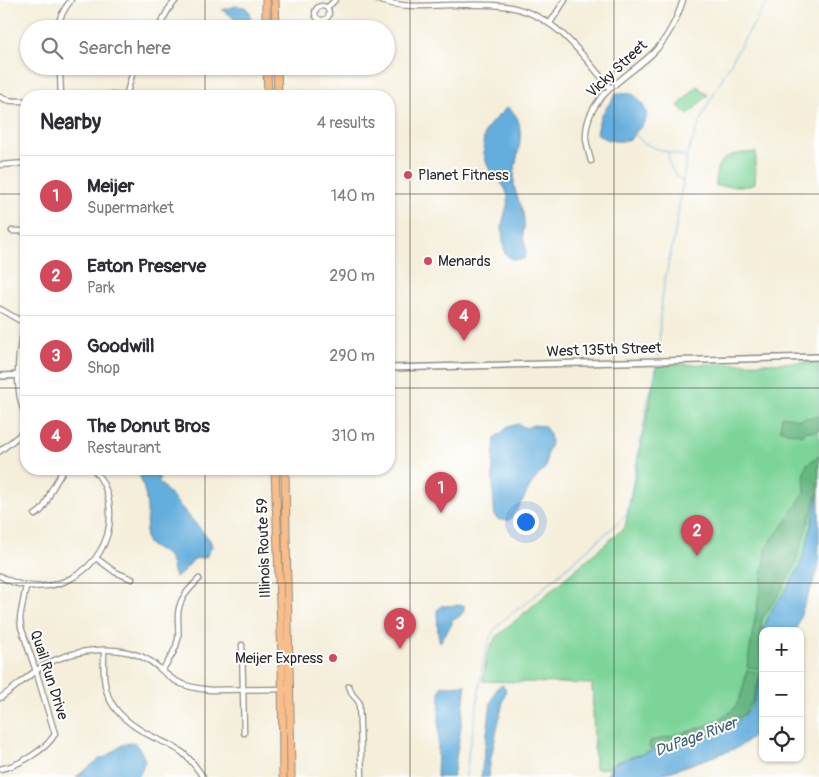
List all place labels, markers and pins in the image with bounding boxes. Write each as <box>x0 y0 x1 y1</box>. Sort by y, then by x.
place label: Planet Fitness <box>418 166 509 185</box>
marker: Planet Fitness <box>402 169 414 181</box>
place label: Menards <box>438 252 491 271</box>
marker: Menards <box>422 255 434 267</box>
pin: 4 <box>448 300 480 341</box>
pin: 1 <box>425 472 457 513</box>
pin: 2 <box>681 515 713 556</box>
pin: 3 <box>384 608 416 649</box>
place label: Meijer Express <box>235 649 323 668</box>
marker: Meijer Express <box>327 652 339 664</box>

